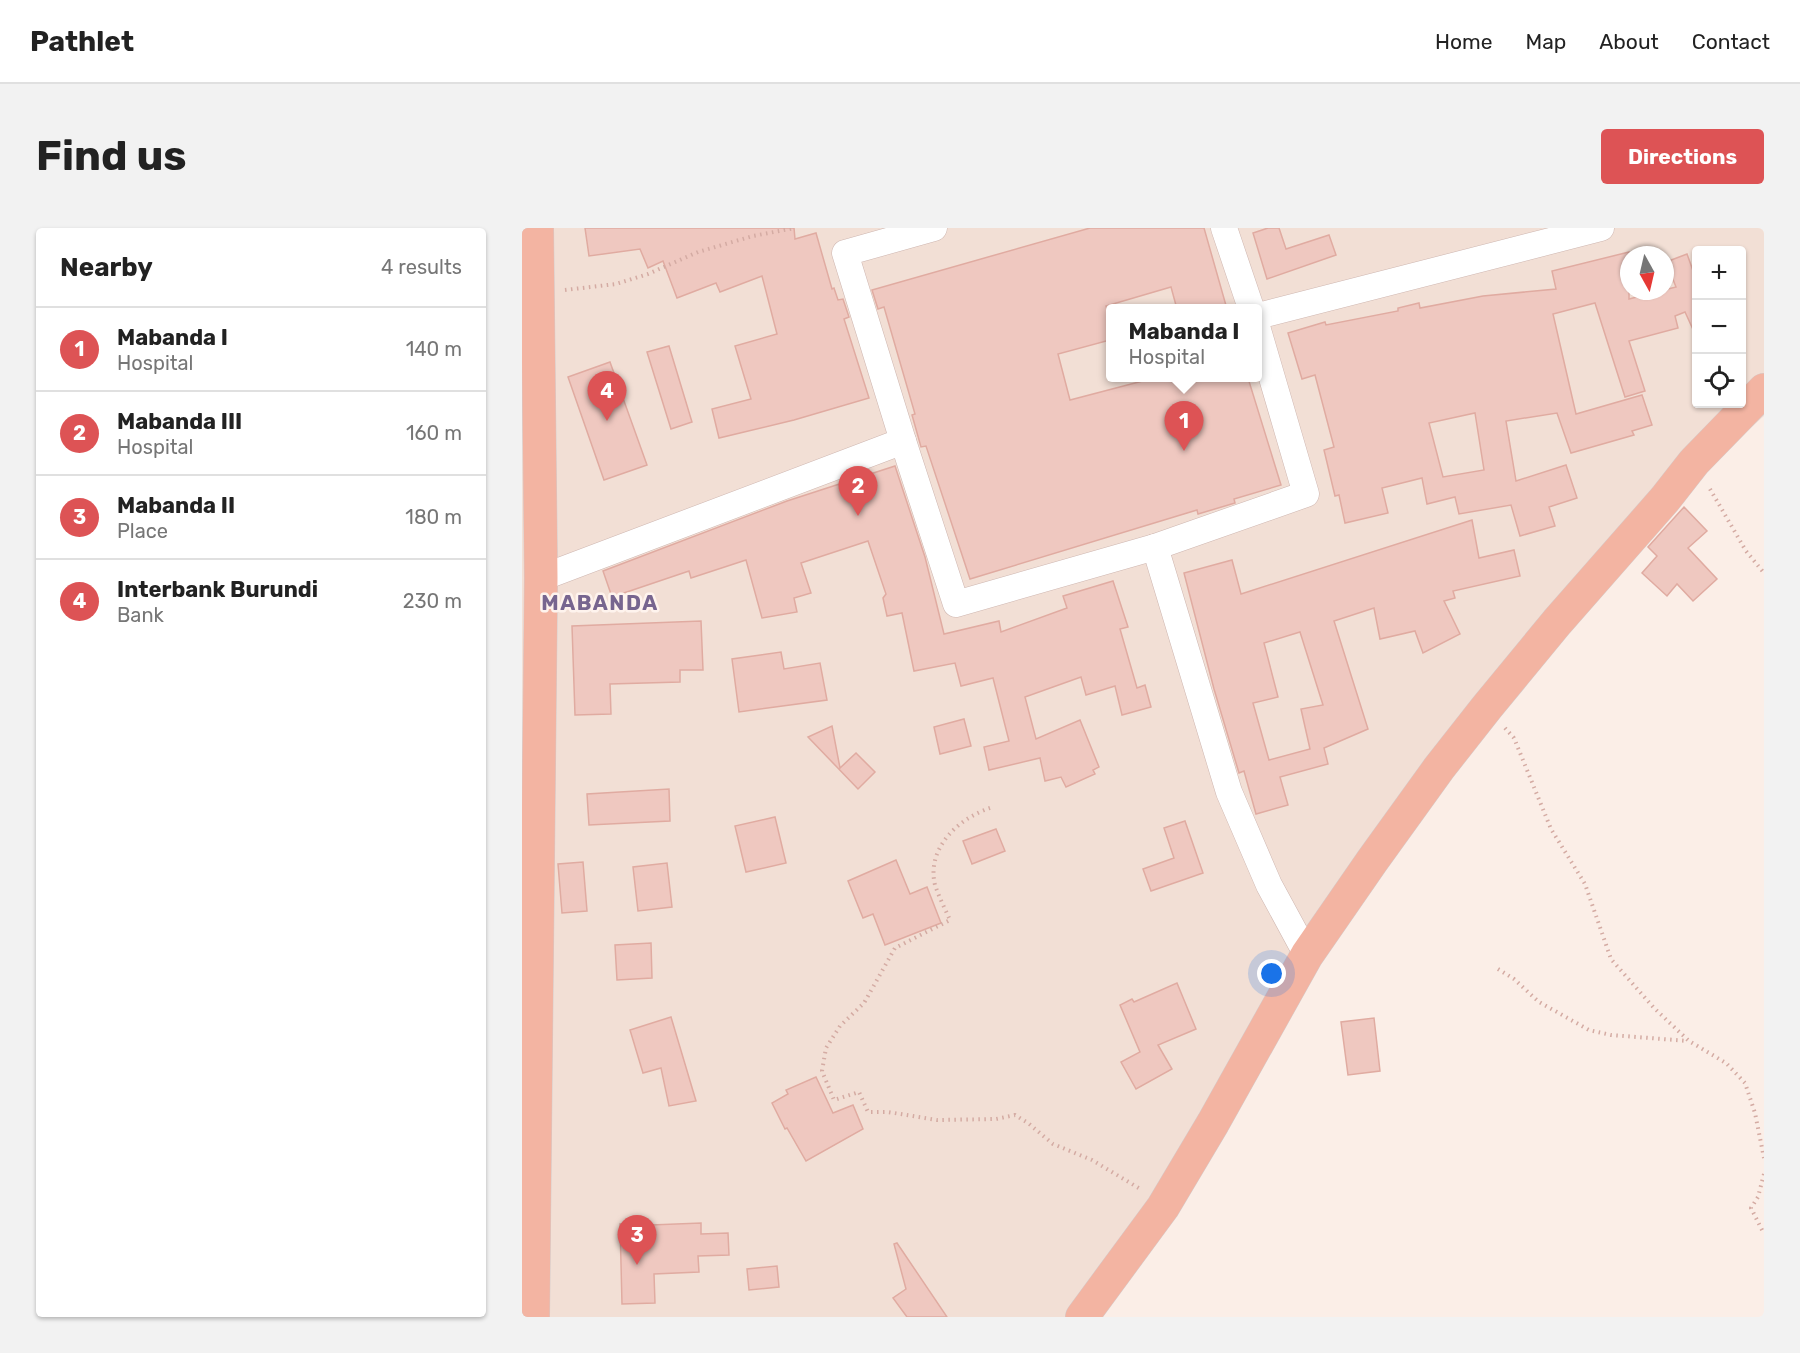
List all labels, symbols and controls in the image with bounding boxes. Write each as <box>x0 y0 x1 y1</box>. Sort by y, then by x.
text: Pathlet <box>30 25 134 58</box>
text: Home <box>1435 29 1492 54</box>
text: Map <box>1525 29 1566 54</box>
text: About <box>1599 29 1659 54</box>
text: Contact <box>1692 29 1770 54</box>
button: Directions <box>1601 129 1764 184</box>
text: Find us <box>36 131 187 181</box>
north arrow <box>1620 246 1674 300</box>
map controls <box>1692 246 1746 408</box>
button: + <box>1692 246 1746 300</box>
text: Nearby <box>60 252 153 283</box>
text: 4 results <box>381 255 462 279</box>
button: − <box>1692 300 1746 354</box>
popup <box>1106 304 1262 382</box>
text: Mabanda I <box>1129 318 1239 345</box>
text: Mabanda I <box>117 324 228 351</box>
text: 1 <box>75 337 84 361</box>
text: 140 m <box>406 337 462 361</box>
text: Hospital <box>1129 345 1205 369</box>
text: Hospital <box>117 351 193 375</box>
button: locate <box>1692 354 1746 408</box>
pin: 4 <box>588 372 626 421</box>
pin: 1 <box>1164 402 1204 451</box>
text: Mabanda III <box>117 408 242 435</box>
text: 2 <box>73 421 86 445</box>
text: 160 m <box>406 421 462 445</box>
text: Hospital <box>117 435 193 459</box>
pin: 2 <box>838 466 878 516</box>
text: Mabanda II <box>117 492 235 519</box>
text: 3 <box>73 505 86 529</box>
text: 180 m <box>405 505 462 529</box>
text: Place <box>117 519 168 543</box>
text: Interbank Burundi <box>117 576 318 603</box>
text: 4 <box>73 589 86 613</box>
text: 230 m <box>403 589 462 613</box>
district label: MABANDA <box>541 590 659 615</box>
text: Bank <box>117 603 164 627</box>
your location <box>1257 959 1286 988</box>
pin: 3 <box>618 1216 656 1265</box>

